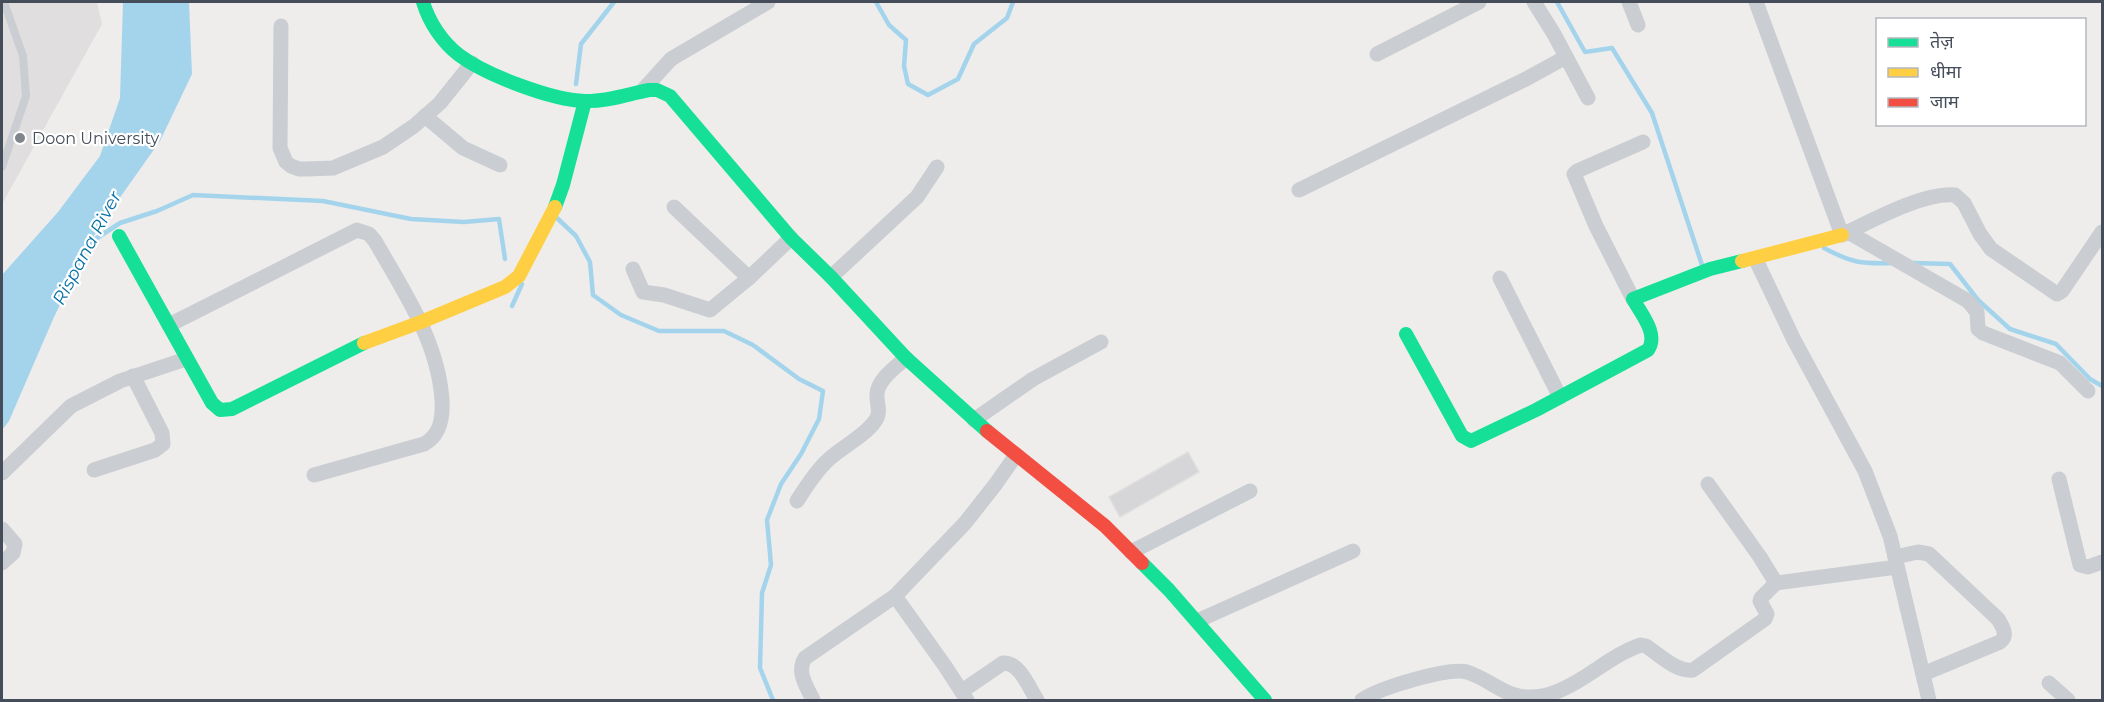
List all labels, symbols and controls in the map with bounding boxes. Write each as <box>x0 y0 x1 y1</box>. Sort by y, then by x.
legend <box>1876 18 2086 126</box>
text: तेज़ <box>1930 31 1954 53</box>
text: धीमा <box>1930 61 1961 83</box>
text: जाम <box>1930 91 1960 113</box>
place label: Doon University <box>32 129 159 148</box>
marker: Doon University <box>13 131 27 145</box>
water label: Rispana River <box>48 187 127 309</box>

